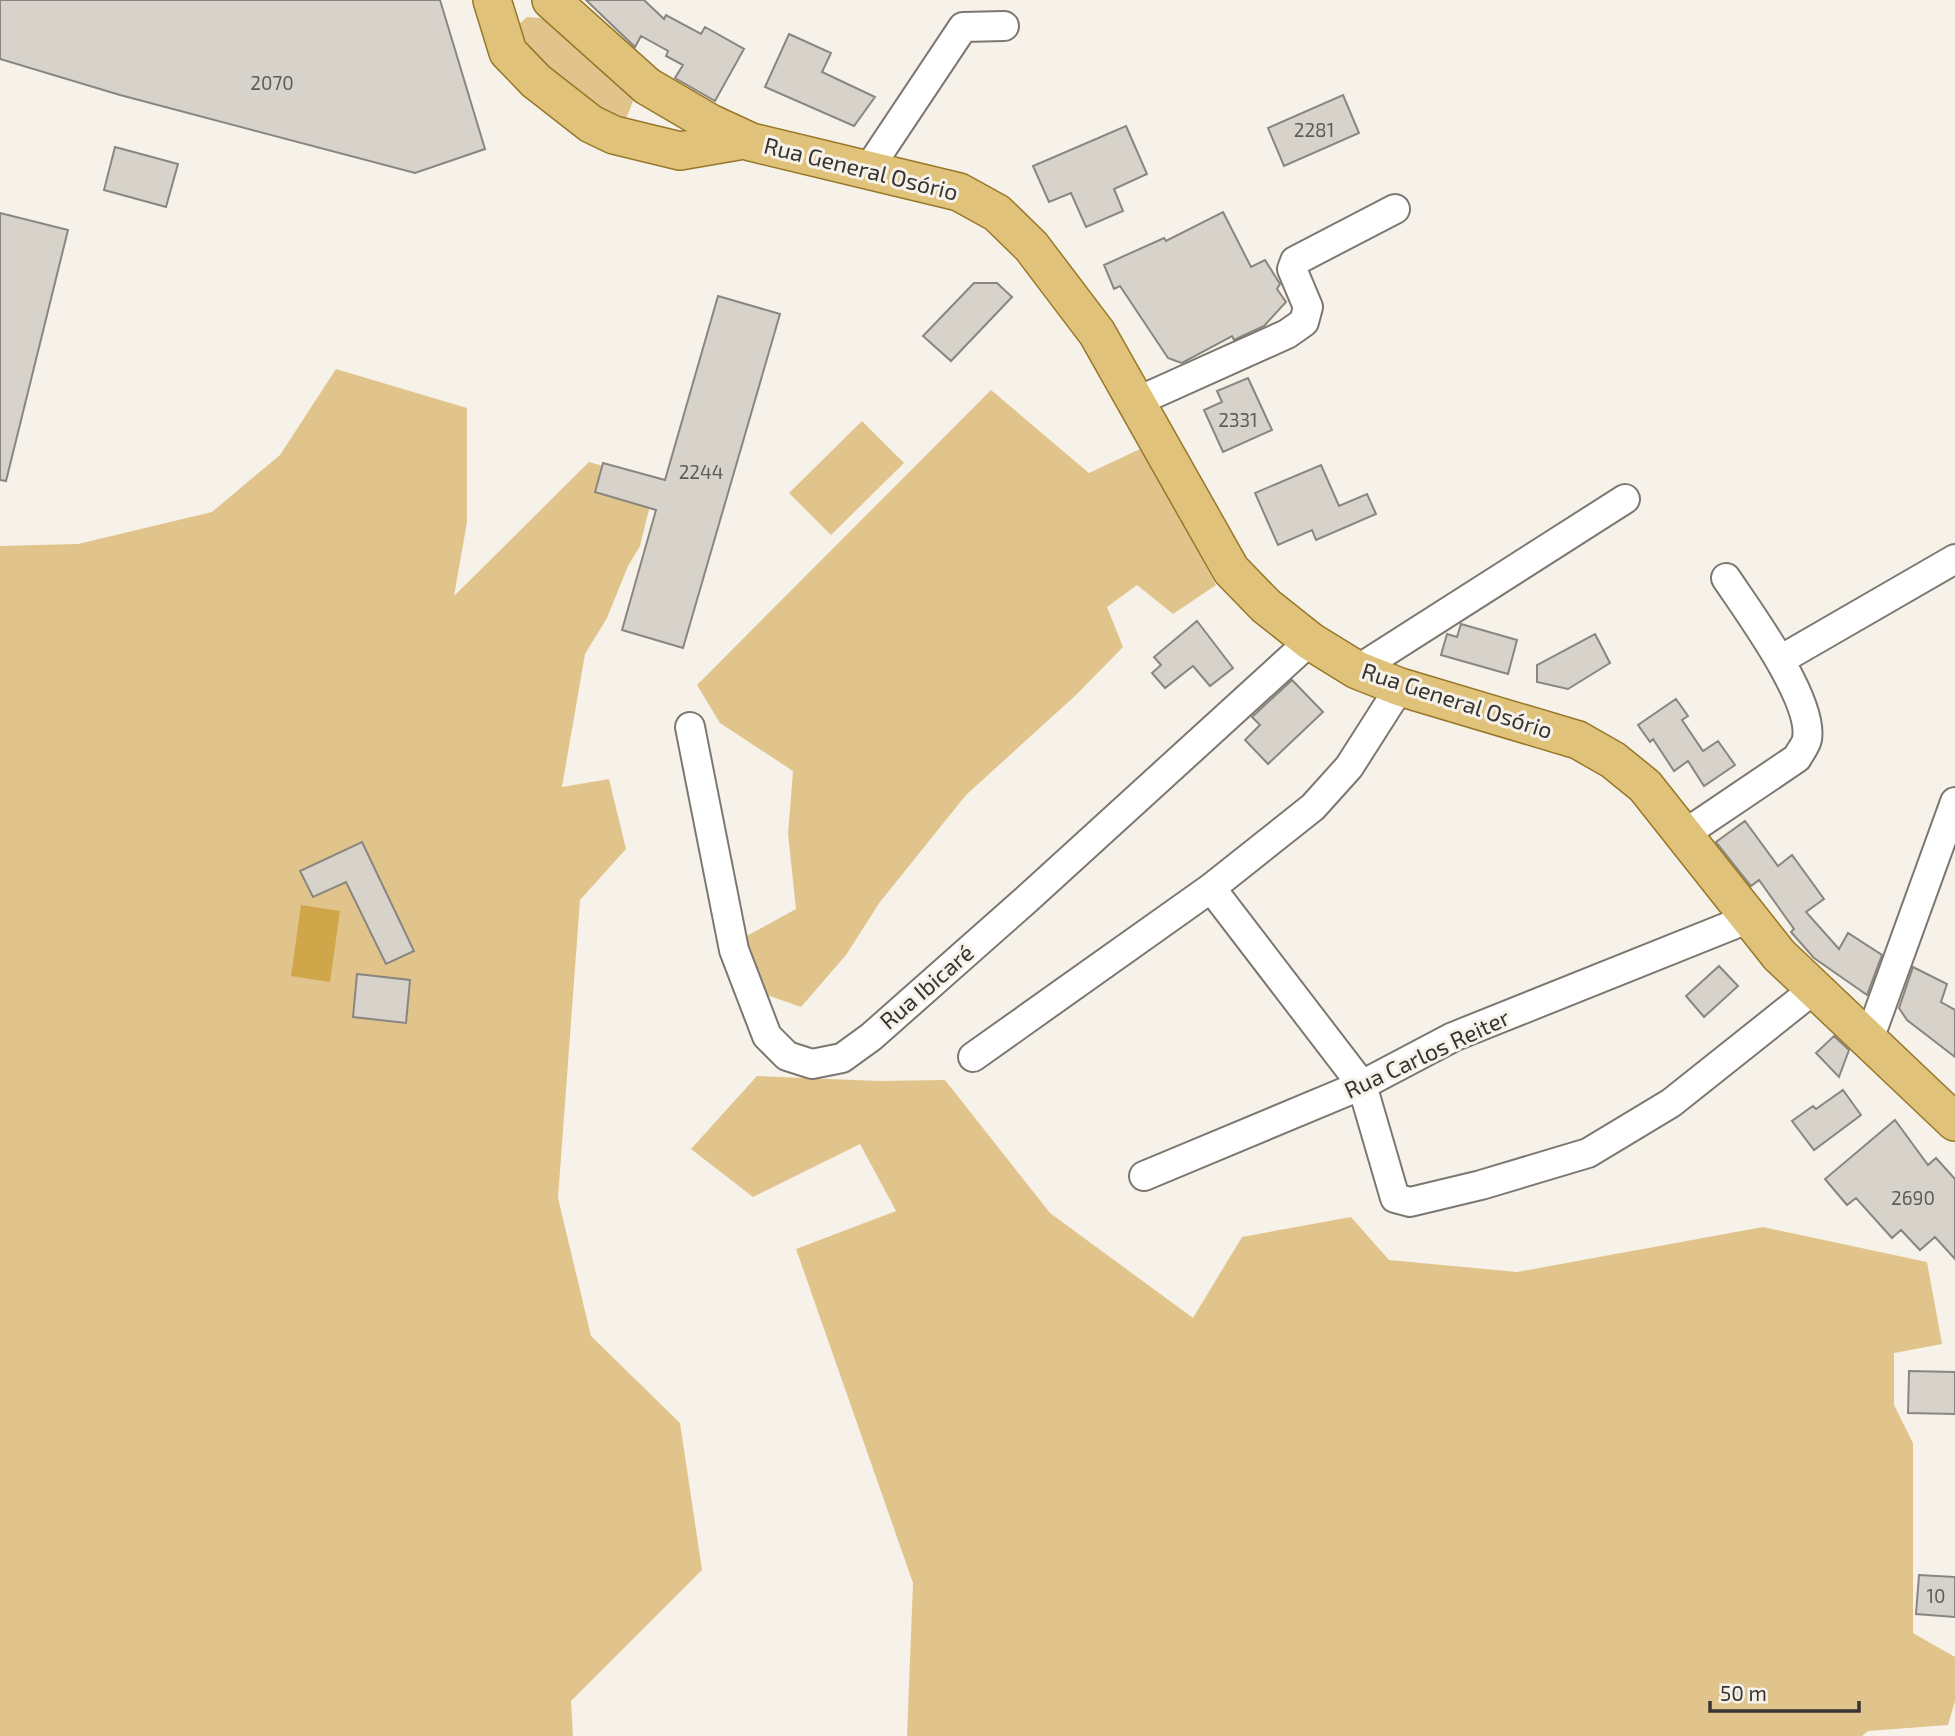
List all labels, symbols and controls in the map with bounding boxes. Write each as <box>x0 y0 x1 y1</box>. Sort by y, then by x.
house number: 2070 <box>250 71 294 94</box>
house number: 2281 <box>1294 118 1334 141</box>
street label: Rua General Osório <box>761 130 961 206</box>
house number: 2331 <box>1218 408 1258 431</box>
house number: 2244 <box>679 460 723 483</box>
street label: Rua General Osório <box>1358 656 1556 744</box>
street label: Rua Ibicaré <box>874 938 979 1035</box>
street label: Rua Carlos Reiter <box>1339 1003 1514 1104</box>
house number: 2690 <box>1891 1186 1935 1209</box>
house number: 10 <box>1926 1584 1946 1607</box>
scale bar <box>1710 1670 1859 1714</box>
text: 50 m <box>1720 1680 1767 1705</box>

